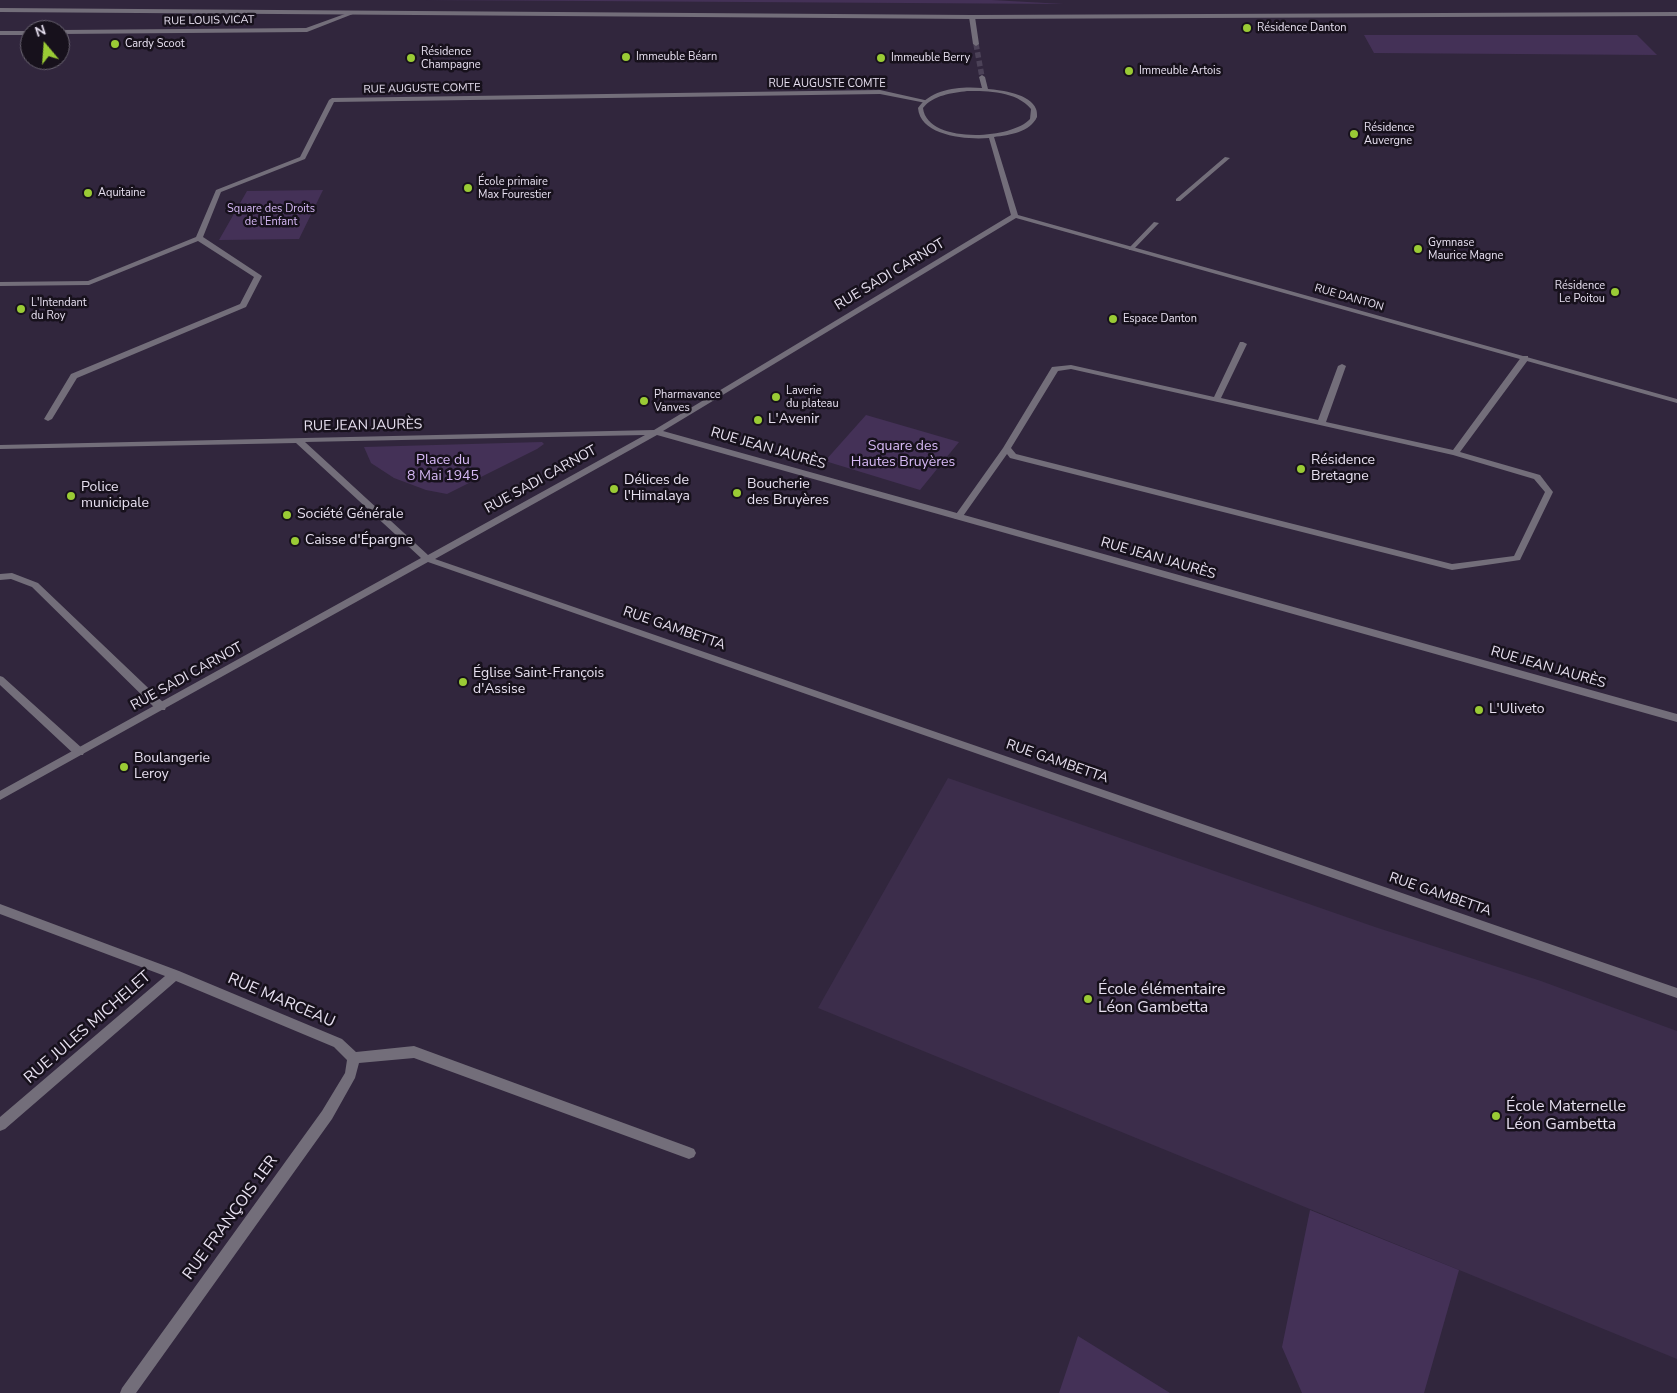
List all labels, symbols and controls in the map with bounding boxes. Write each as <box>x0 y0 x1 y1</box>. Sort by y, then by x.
street label: RUE LOUIS VICAT <box>164 14 254 28</box>
north arrow <box>20 20 70 70</box>
text: N <box>33 21 48 42</box>
place label: Résidence Danton <box>1257 21 1347 35</box>
marker: Résidence Danton <box>1241 22 1253 34</box>
place label: Cardy Scoot <box>125 37 185 51</box>
marker: Cardy Scoot <box>109 38 121 50</box>
place label: Résidence Champagne <box>421 45 481 71</box>
place label: Immeuble Béarn <box>636 50 717 64</box>
marker: Immeuble Béarn <box>620 51 632 63</box>
place label: Immeuble Berry <box>891 51 970 65</box>
marker: Résidence Champagne <box>405 52 417 64</box>
marker: Immeuble Berry <box>875 52 887 64</box>
place label: Immeuble Artois <box>1139 64 1221 78</box>
marker: Immeuble Artois <box>1123 65 1135 77</box>
street label: RUE AUGUSTE COMTE <box>768 77 886 91</box>
street label: RUE AUGUSTE COMTE <box>363 81 481 97</box>
place label: Résidence Auvergne <box>1364 121 1414 147</box>
marker: Résidence Auvergne <box>1348 128 1360 140</box>
place label: École primaire Max Fourestier <box>478 175 551 201</box>
marker: École primaire Max Fourestier <box>462 182 474 194</box>
place label: Aquitaine <box>98 186 145 200</box>
marker: Aquitaine <box>82 187 94 199</box>
park label: Square des Droits de l'Enfant <box>227 202 315 228</box>
street label: RUE SADI CARNOT <box>832 236 948 314</box>
place label: Gymnase Maurice Magne <box>1428 236 1503 262</box>
marker: Gymnase Maurice Magne <box>1412 243 1424 255</box>
place label: Résidence Le Poitou <box>1555 279 1605 305</box>
street label: RUE DANTON <box>1313 282 1385 314</box>
marker: Résidence Le Poitou <box>1609 286 1621 298</box>
place label: L'Intendant du Roy <box>31 296 87 322</box>
marker: L'Intendant du Roy <box>15 303 27 315</box>
place label: Espace Danton <box>1123 312 1197 326</box>
marker: Espace Danton <box>1107 313 1119 325</box>
place label: Laverie du plateau <box>786 384 839 410</box>
place label: Pharmavance Vanves <box>654 388 721 414</box>
marker: Laverie du plateau <box>770 391 782 403</box>
marker: Pharmavance Vanves <box>638 395 650 407</box>
place label: L'Avenir <box>768 412 819 428</box>
marker: L'Avenir <box>752 414 764 426</box>
street label: RUE JEAN JAURÈS <box>303 417 423 435</box>
street label: RUE JEAN JAURÈS <box>709 425 827 473</box>
park label: Square des Hautes Bruyères <box>851 439 955 472</box>
street label: RUE SADI CARNOT <box>482 442 600 518</box>
park label: Place du 8 Mai 1945 <box>407 453 479 486</box>
place label: Résidence Bretagne <box>1311 453 1375 486</box>
marker: Résidence Bretagne <box>1295 463 1307 475</box>
place label: Délices de l'Himalaya <box>624 473 690 506</box>
place label: Boucherie des Bruyères <box>747 477 829 510</box>
place label: Police municipale <box>81 480 149 512</box>
marker: Délices de l'Himalaya <box>608 483 620 495</box>
marker: Boucherie des Bruyères <box>731 487 743 499</box>
marker: Police municipale <box>65 490 77 502</box>
place label: Société Générale <box>297 507 403 523</box>
marker: Société Générale <box>281 509 293 521</box>
place label: Caisse d'Épargne <box>305 533 413 549</box>
marker: Caisse d'Épargne <box>289 535 301 547</box>
street label: RUE JEAN JAURÈS <box>1099 535 1217 583</box>
street label: RUE GAMBETTA <box>621 604 727 654</box>
street label: RUE SADI CARNOT <box>128 639 246 715</box>
street label: RUE JEAN JAURÈS <box>1489 644 1607 692</box>
place label: Église Saint-François d'Assise <box>473 666 604 699</box>
marker: Église Saint-François d'Assise <box>457 676 469 688</box>
place label: L'Uliveto <box>1489 702 1544 718</box>
marker: L'Uliveto <box>1473 704 1485 716</box>
street label: RUE GAMBETTA <box>1004 737 1110 787</box>
place label: Boulangerie Leroy <box>134 751 210 784</box>
marker: Boulangerie Leroy <box>118 761 130 773</box>
street label: RUE GAMBETTA <box>1387 870 1493 920</box>
street label: RUE JULES MICHELET <box>21 968 155 1088</box>
street label: RUE MARCEAU <box>224 970 338 1032</box>
place label: École élémentaire Léon Gambetta <box>1098 980 1226 1018</box>
marker: École élémentaire Léon Gambetta <box>1082 993 1094 1005</box>
place label: École Maternelle Léon Gambetta <box>1506 1097 1626 1135</box>
marker: École Maternelle Léon Gambetta <box>1490 1110 1502 1122</box>
street label: RUE FRANÇOIS 1ER <box>179 1152 283 1284</box>

